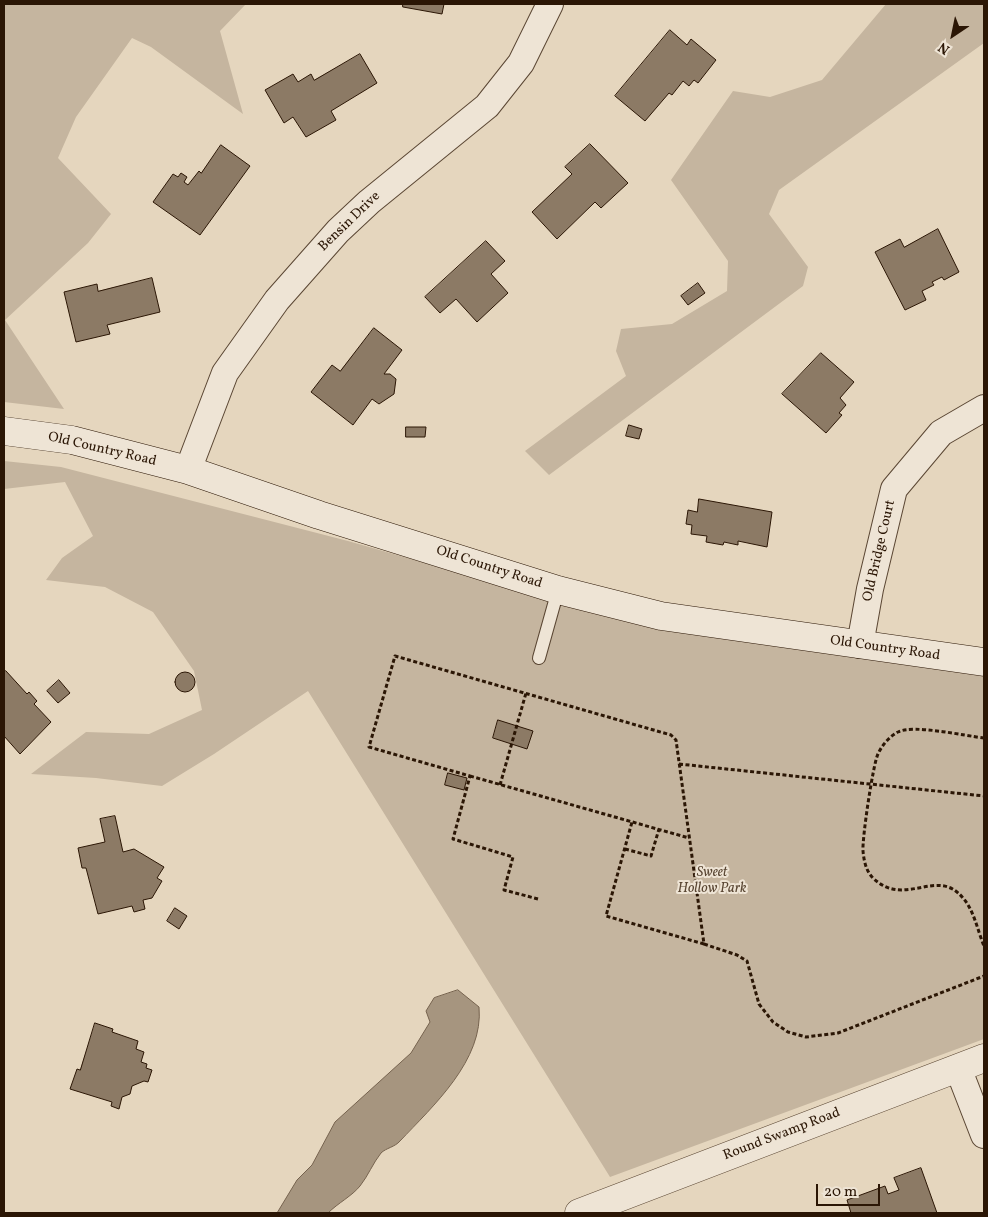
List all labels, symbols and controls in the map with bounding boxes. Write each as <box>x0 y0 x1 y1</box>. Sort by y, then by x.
north arrow <box>928 10 978 60</box>
text: N <box>935 37 954 59</box>
street label: Bensin Drive <box>316 188 384 256</box>
street label: Old Country Road <box>46 429 158 471</box>
street label: Old Bridge Court <box>860 499 900 603</box>
street label: Old Country Road <box>434 543 544 593</box>
street label: Old Country Road <box>829 633 941 665</box>
park label: Sweet Hollow Park <box>678 865 746 898</box>
street label: Round Swamp Road <box>721 1105 843 1165</box>
scale bar <box>818 1174 882 1206</box>
text: 20 m <box>824 1182 857 1203</box>

